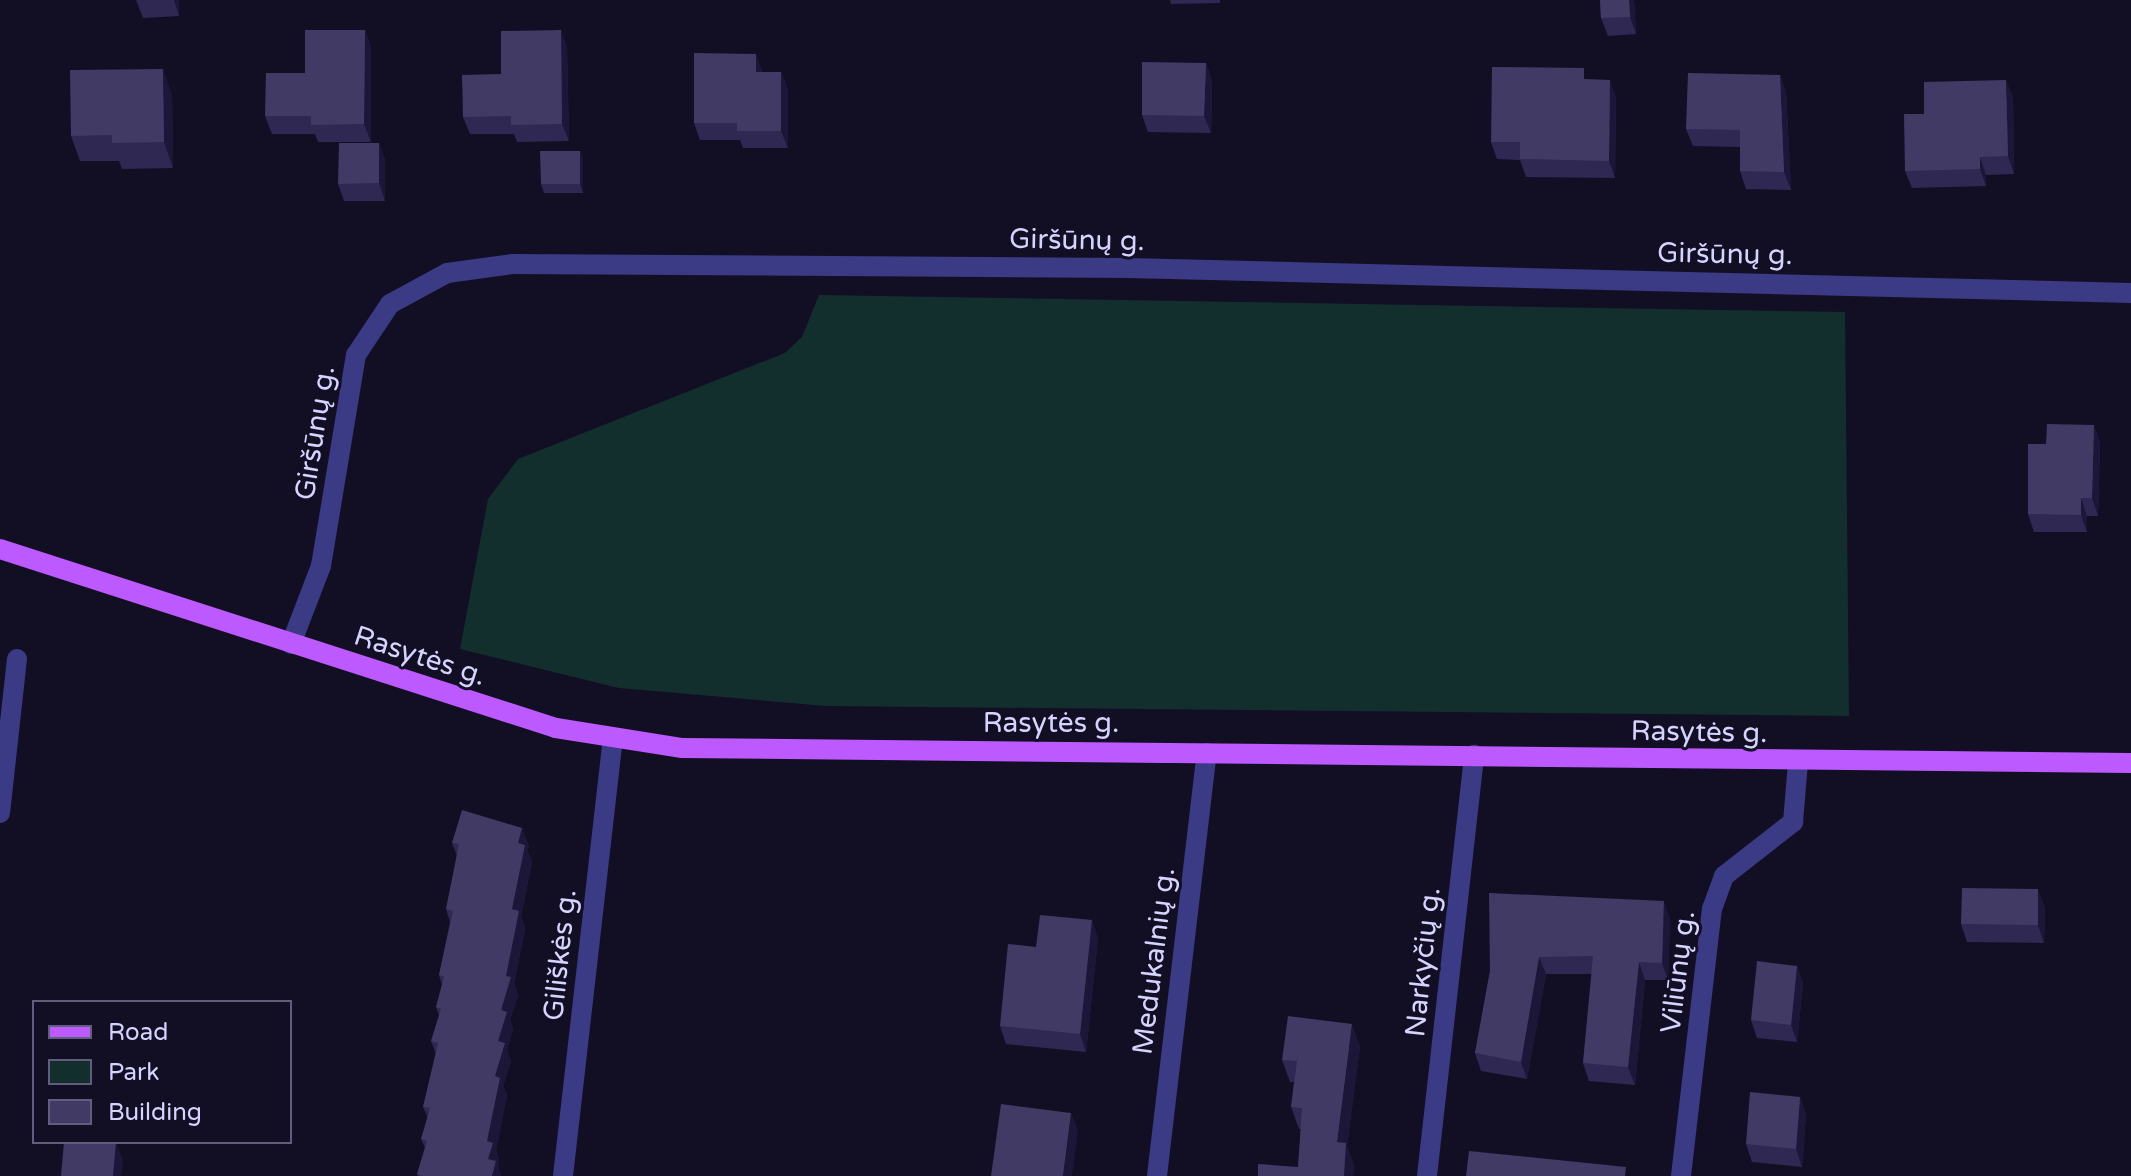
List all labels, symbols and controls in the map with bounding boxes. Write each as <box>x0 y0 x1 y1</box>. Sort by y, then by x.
street label: Giršūnų g. <box>1009 222 1145 258</box>
street label: Giršūnų g. <box>1657 236 1793 272</box>
street label: Giršūnų g. <box>288 363 342 503</box>
street label: Rasytės g. <box>350 619 490 693</box>
street label: Rasytės g. <box>983 706 1119 740</box>
street label: Rasytės g. <box>1630 714 1768 750</box>
street label: Medukalnių g. <box>1126 866 1182 1056</box>
street label: Narkyčių g. <box>1398 886 1448 1038</box>
street label: Giliškės g. <box>536 888 584 1022</box>
street label: Viliūnų g. <box>1654 909 1702 1035</box>
legend <box>32 1000 292 1144</box>
text: Road <box>108 1018 168 1047</box>
text: Park <box>108 1058 159 1087</box>
text: Building <box>108 1098 202 1127</box>

